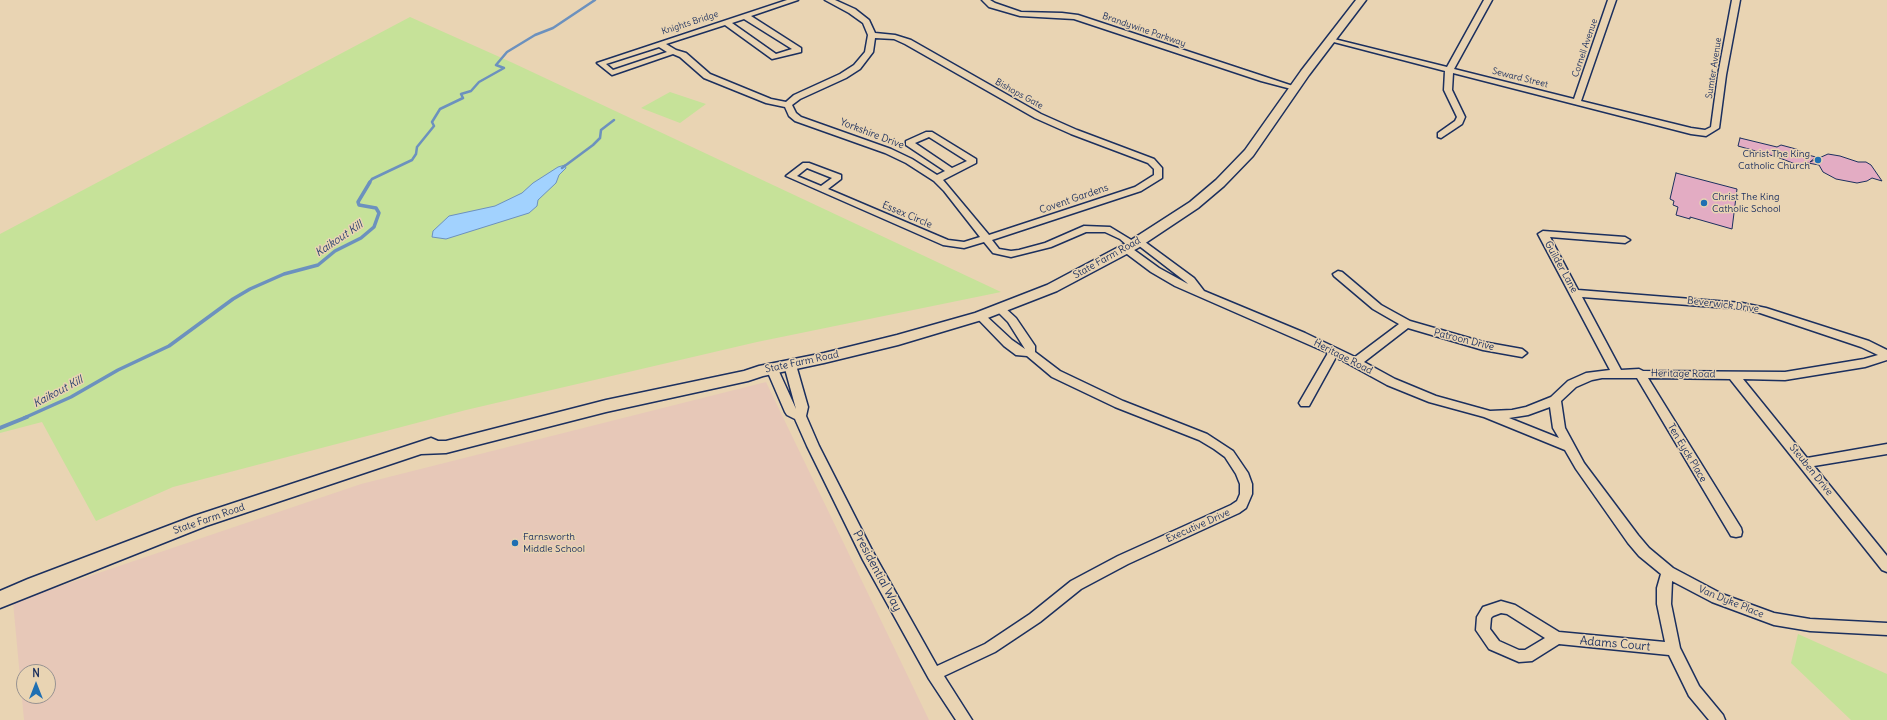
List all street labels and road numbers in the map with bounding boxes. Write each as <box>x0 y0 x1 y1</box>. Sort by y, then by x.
street label: Knights Bridge <box>660 9 720 37</box>
street label: Brandywine Parkway <box>1101 11 1187 49</box>
street label: Cornell Avenue <box>1570 17 1600 79</box>
street label: Sumter Avenue <box>1704 37 1724 99</box>
street label: Seward Street <box>1491 66 1549 90</box>
street label: Bishops Gate <box>993 76 1045 112</box>
street label: Yorkshire Drive <box>838 116 906 152</box>
street label: Covent Gardens <box>1038 182 1110 216</box>
street label: Essex Circle <box>880 199 934 231</box>
street label: State Farm Road <box>1071 235 1143 281</box>
street label: Guilder Lane <box>1542 239 1580 295</box>
street label: Beverwick Drive <box>1686 295 1760 315</box>
street label: Patroon Drive <box>1433 327 1495 353</box>
street label: Heritage Road <box>1311 337 1375 377</box>
street label: State Farm Road <box>764 348 840 376</box>
street label: Heritage Road <box>1651 367 1715 381</box>
street label: Ten Eyck Place <box>1665 422 1709 484</box>
street label: Steuben Drive <box>1787 442 1835 498</box>
street label: State Farm Road <box>172 501 246 537</box>
street label: Executive Drive <box>1164 507 1232 545</box>
street label: Presidential Way <box>850 528 904 614</box>
street label: Van Dyke Place <box>1697 583 1765 621</box>
street label: Adams Court <box>1579 634 1651 654</box>

